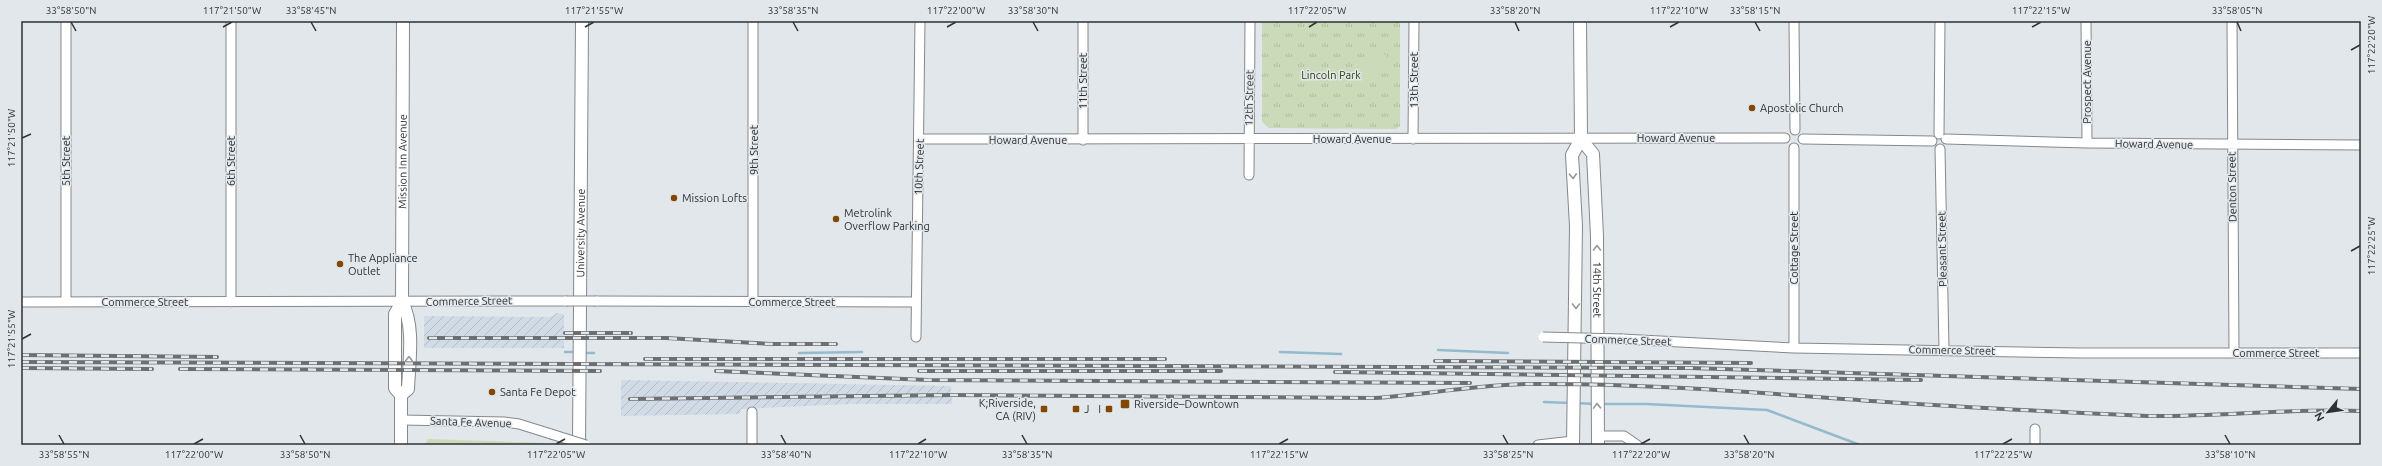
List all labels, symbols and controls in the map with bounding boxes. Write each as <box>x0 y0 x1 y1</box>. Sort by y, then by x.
text: 33°58'50"N <box>46 5 96 16</box>
text: 117°21'50"W <box>203 5 261 16</box>
text: 33°58'45"N <box>286 5 336 16</box>
text: 117°21'55"W <box>565 5 623 16</box>
text: 33°58'35"N <box>768 5 818 16</box>
text: 117°22'00"W <box>927 5 985 16</box>
text: 33°58'30"N <box>1008 5 1058 16</box>
text: 117°22'05"W <box>1288 5 1346 16</box>
text: 33°58'20"N <box>1490 5 1540 16</box>
text: 117°22'10"W <box>1650 5 1708 16</box>
text: 33°58'15"N <box>1730 5 1780 16</box>
text: 117°22'15"W <box>2012 5 2070 16</box>
text: 33°58'05"N <box>2212 5 2262 16</box>
text: 117°22'20"W <box>2366 16 2377 74</box>
street label: Prospect Avenue <box>2081 40 2093 124</box>
street label: 13th Street <box>1408 51 1420 108</box>
street label: 11th Street <box>1077 52 1089 109</box>
street label: 12th Street <box>1243 69 1256 126</box>
park label: Lincoln Park <box>1301 69 1361 81</box>
place label: Apostolic Church <box>1760 102 1844 114</box>
marker: Apostolic Church <box>1747 103 1757 113</box>
text: 117°21'50"W <box>6 109 17 167</box>
street label: Mission Inn Avenue <box>396 114 409 209</box>
street label: 9th Street <box>748 124 760 175</box>
street label: Howard Avenue <box>1637 132 1715 144</box>
street label: Howard Avenue <box>1313 133 1391 145</box>
street label: Howard Avenue <box>989 134 1067 146</box>
street label: 5th Street <box>60 135 72 186</box>
street label: 6th Street <box>225 135 237 186</box>
street label: Howard Avenue <box>2115 137 2193 151</box>
street label: 10th Street <box>912 138 926 195</box>
street label: Denton Street <box>2225 151 2239 222</box>
one-way arrow <box>1569 173 1578 179</box>
street label: University Avenue <box>574 189 587 277</box>
place label: Mission Lofts <box>682 192 747 204</box>
marker: Mission Lofts <box>669 193 679 203</box>
place label: Metrolink Overflow Parking <box>844 207 930 232</box>
street label: Cottage Street <box>1788 211 1800 285</box>
street label: Pleasant Street <box>1935 211 1949 287</box>
marker: Metrolink Overflow Parking <box>831 214 841 224</box>
text: 117°22'25"W <box>2366 217 2377 275</box>
one-way arrow <box>1592 245 1601 251</box>
place label: The Appliance Outlet <box>348 252 418 277</box>
marker: The Appliance Outlet <box>335 259 345 269</box>
street label: 14th Street <box>1591 262 1603 319</box>
street label: Commerce Street <box>426 294 513 308</box>
street label: Commerce Street <box>102 296 189 308</box>
street label: Commerce Street <box>749 296 836 308</box>
one-way arrow <box>1572 303 1580 309</box>
text: 117°21'55"W <box>6 310 17 368</box>
street label: Commerce Street <box>1584 332 1672 348</box>
street label: Commerce Street <box>1909 343 1996 357</box>
street label: Commerce Street <box>2233 347 2320 359</box>
one-way arrow <box>405 356 413 362</box>
place label: Santa Fe Depot <box>500 386 576 398</box>
marker: Santa Fe Depot <box>487 387 497 397</box>
north arrow <box>2308 392 2348 432</box>
place label: K;Riverside, CA (RIV) <box>979 397 1036 423</box>
marker: Riverside–Downtown <box>1119 398 1131 410</box>
place label: Riverside–Downtown <box>1134 398 1239 410</box>
place label: J <box>1084 403 1089 415</box>
place label: I <box>1098 403 1101 415</box>
one-way arrow <box>1593 403 1601 409</box>
marker: K;Riverside, CA (RIV) <box>1039 404 1049 414</box>
marker: J <box>1071 404 1081 414</box>
marker: I <box>1104 404 1114 414</box>
text: N <box>2312 410 2326 423</box>
street label: Santa Fe Avenue <box>430 415 512 429</box>
text: 33°58'55"N <box>39 449 89 460</box>
text: 117°22'00"W <box>165 449 223 460</box>
text: 33°58'50"N <box>280 449 330 460</box>
text: 117°22'05"W <box>527 449 585 460</box>
text: 33°58'40"N <box>761 449 811 460</box>
text: 117°22'10"W <box>889 449 947 460</box>
text: 33°58'35"N <box>1002 449 1052 460</box>
text: 117°22'15"W <box>1250 449 1308 460</box>
text: 33°58'25"N <box>1483 449 1533 460</box>
text: 117°22'20"W <box>1612 449 1670 460</box>
text: 33°58'20"N <box>1724 449 1774 460</box>
text: 117°22'25"W <box>1974 449 2032 460</box>
text: 33°58'10"N <box>2205 449 2255 460</box>

